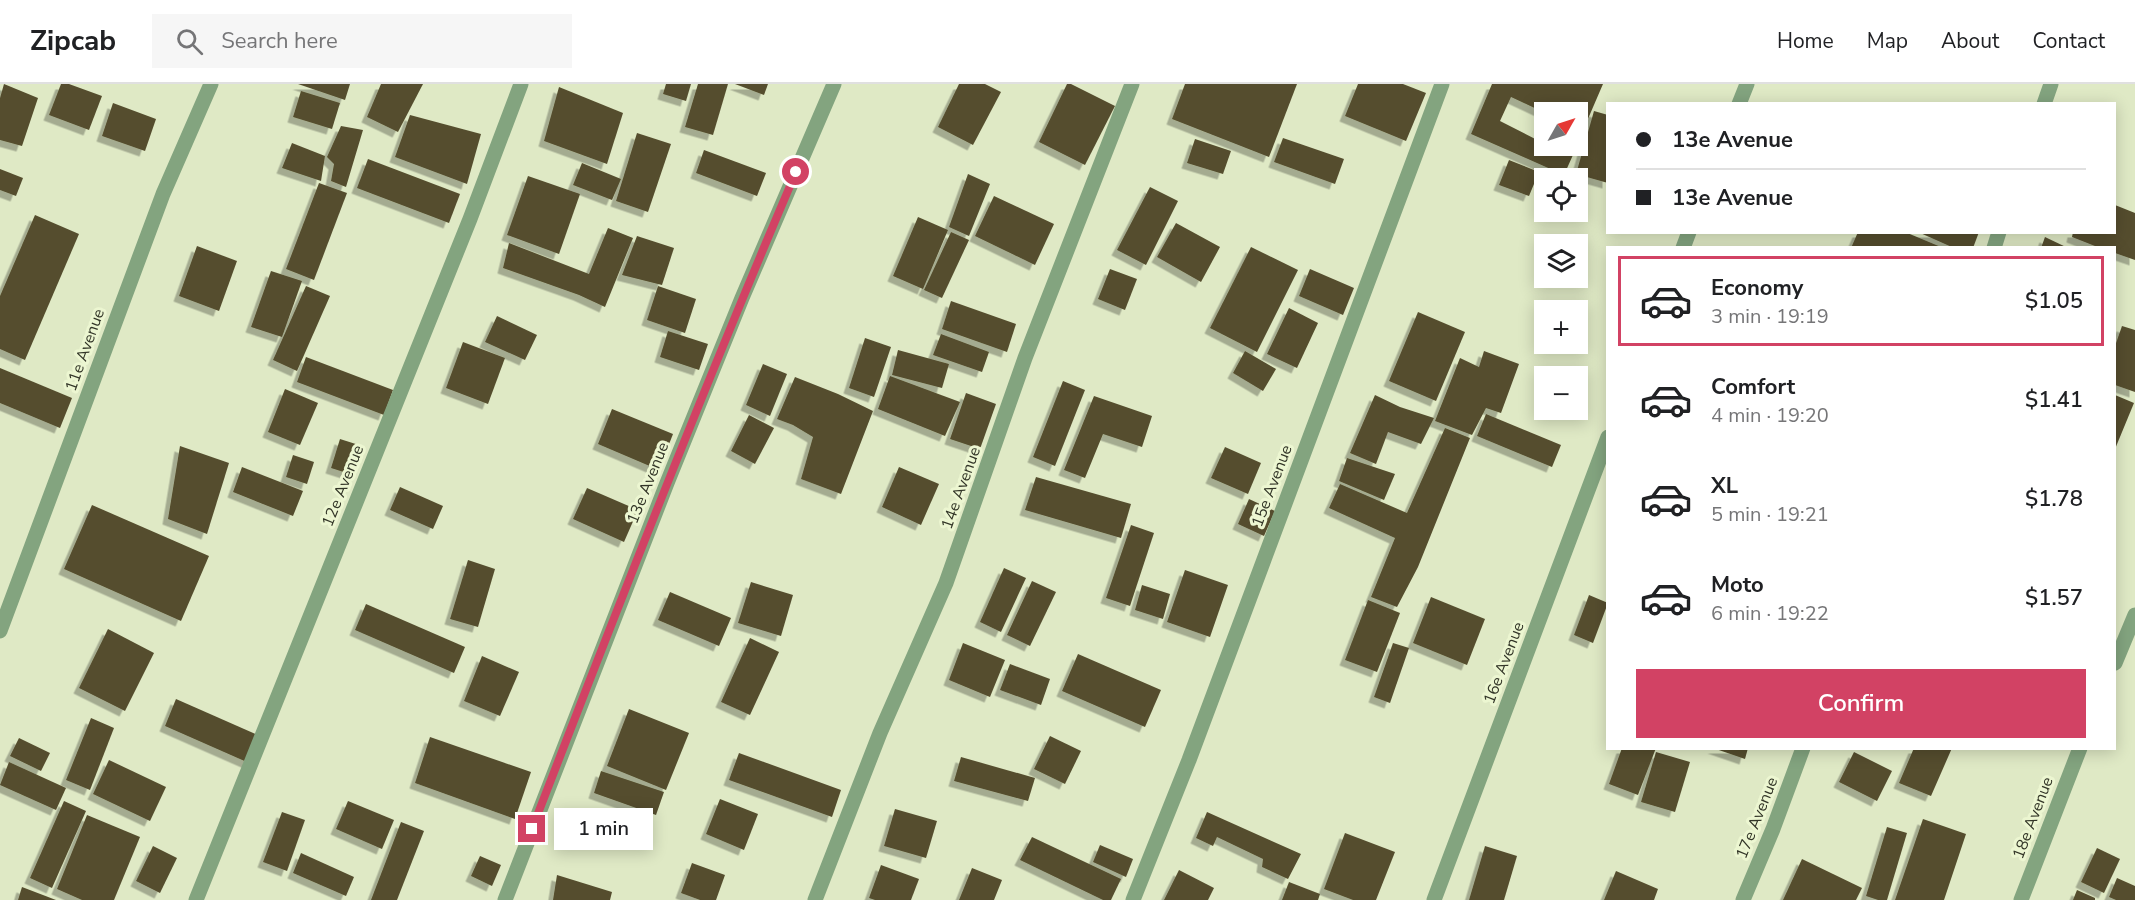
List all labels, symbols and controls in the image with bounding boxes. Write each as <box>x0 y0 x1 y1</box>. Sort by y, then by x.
search box <box>152 14 572 68</box>
text: Zipcab <box>30 22 116 60</box>
icon: search <box>173 25 206 58</box>
text: Search here <box>221 26 338 56</box>
text: Home <box>1777 27 1834 55</box>
text: Map <box>1867 27 1908 55</box>
text: About <box>1941 27 1999 55</box>
text: Contact <box>2032 27 2105 55</box>
north arrow <box>1534 102 1588 156</box>
map controls <box>1534 102 1588 420</box>
text: 13e Avenue <box>1672 125 1793 155</box>
route start <box>782 158 809 185</box>
button: locate <box>1534 168 1588 222</box>
text: 13e Avenue <box>1672 183 1793 213</box>
button: layers <box>1534 234 1588 288</box>
text: Economy <box>1711 273 1803 303</box>
icon: car <box>1639 274 1693 328</box>
text: $1.05 <box>2025 286 2083 316</box>
button: + <box>1534 300 1588 354</box>
text: 3 min · 19:19 <box>1711 303 1829 330</box>
street label: 11e Avenue <box>60 306 110 394</box>
button: − <box>1534 366 1588 420</box>
text: Comfort <box>1711 372 1795 402</box>
icon: car <box>1639 373 1693 427</box>
text: $1.41 <box>2025 385 2083 415</box>
text: 4 min · 19:20 <box>1711 402 1829 429</box>
street label: 13e Avenue <box>622 439 674 527</box>
street label: 12e Avenue <box>317 442 369 530</box>
street label: 15e Avenue <box>1246 442 1298 530</box>
street label: 14e Avenue <box>936 444 986 532</box>
text: XL <box>1711 471 1738 501</box>
icon: car <box>1639 472 1693 526</box>
text: $1.78 <box>2025 484 2083 514</box>
text: 5 min · 19:21 <box>1711 501 1829 528</box>
text: Moto <box>1711 570 1764 600</box>
icon: car <box>1639 571 1693 625</box>
text: $1.57 <box>2025 583 2083 613</box>
text: 6 min · 19:22 <box>1711 600 1829 627</box>
street label: 16e Avenue <box>1478 619 1530 707</box>
button: Confirm <box>1636 669 2086 738</box>
street label: 17e Avenue <box>1731 774 1783 862</box>
street label: 18e Avenue <box>2007 774 2059 862</box>
callout: 1 min <box>553 808 652 850</box>
route end <box>518 815 545 842</box>
text: 1 min <box>578 815 629 842</box>

